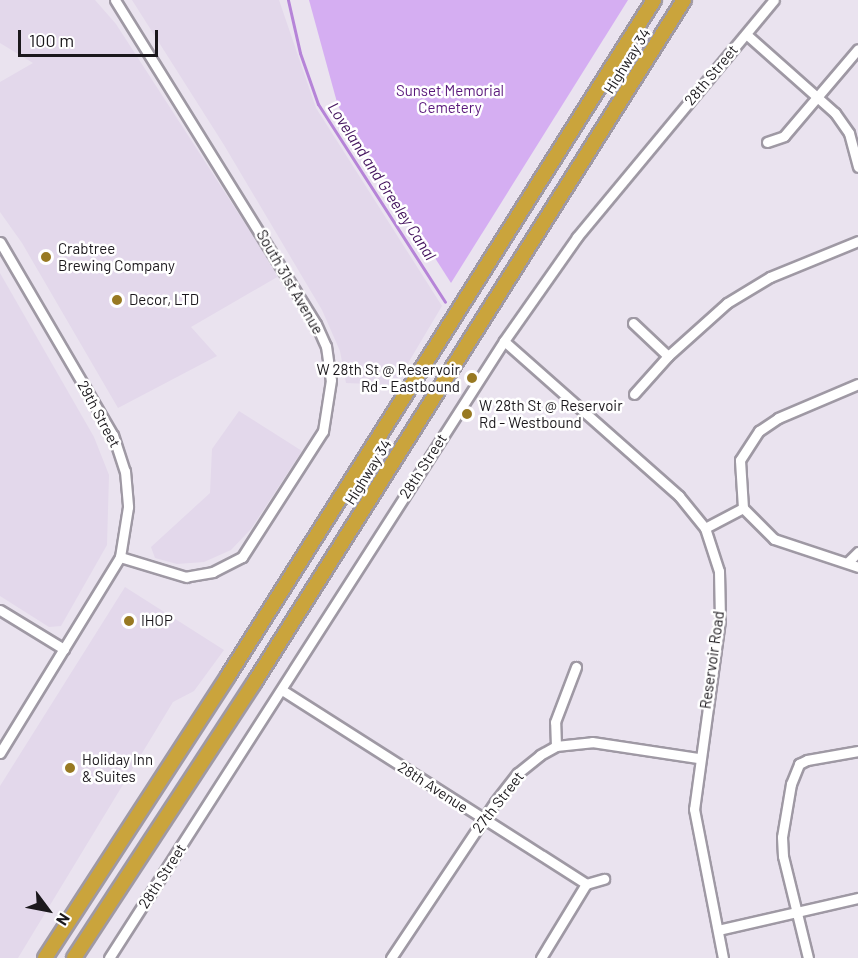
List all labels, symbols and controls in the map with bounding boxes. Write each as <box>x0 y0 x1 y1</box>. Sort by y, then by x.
scale bar <box>21 18 160 56</box>
street label: Highway 34 <box>600 25 654 97</box>
text: 100 m <box>29 29 74 51</box>
street label: 28th Street <box>681 41 741 109</box>
park label: Sunset Memorial Cemetery <box>396 81 504 116</box>
water label: Loveland and Greeley Canal <box>324 99 440 263</box>
street label: South 31st Avenue <box>253 227 327 337</box>
place label: Crabtree Brewing Company <box>58 239 175 274</box>
marker: Crabtree Brewing Company <box>39 250 53 264</box>
place label: Decor, LTD <box>129 291 199 309</box>
marker: Decor, LTD <box>110 293 124 307</box>
place label: W 28th St @ Reservoir Rd - Eastbound <box>316 360 460 395</box>
marker: W 28th St @ Reservoir Rd - Eastbound <box>465 371 479 385</box>
street label: 29th Street <box>74 377 124 451</box>
place label: W 28th St @ Reservoir Rd - Westbound <box>479 396 623 431</box>
marker: W 28th St @ Reservoir Rd - Westbound <box>460 407 474 421</box>
street label: 28th Street <box>395 430 451 502</box>
street label: Highway 34 <box>341 436 395 508</box>
street label: Reservoir Road <box>696 610 728 710</box>
place label: IHOP <box>141 612 173 630</box>
marker: IHOP <box>122 614 136 628</box>
place label: Holiday Inn & Suites <box>82 750 153 785</box>
street label: 28th Avenue <box>395 758 471 816</box>
marker: Holiday Inn & Suites <box>63 761 77 775</box>
street label: 27th Street <box>469 768 527 836</box>
street label: 28th Street <box>134 840 190 912</box>
north arrow <box>18 880 78 940</box>
text: N <box>53 910 75 929</box>

